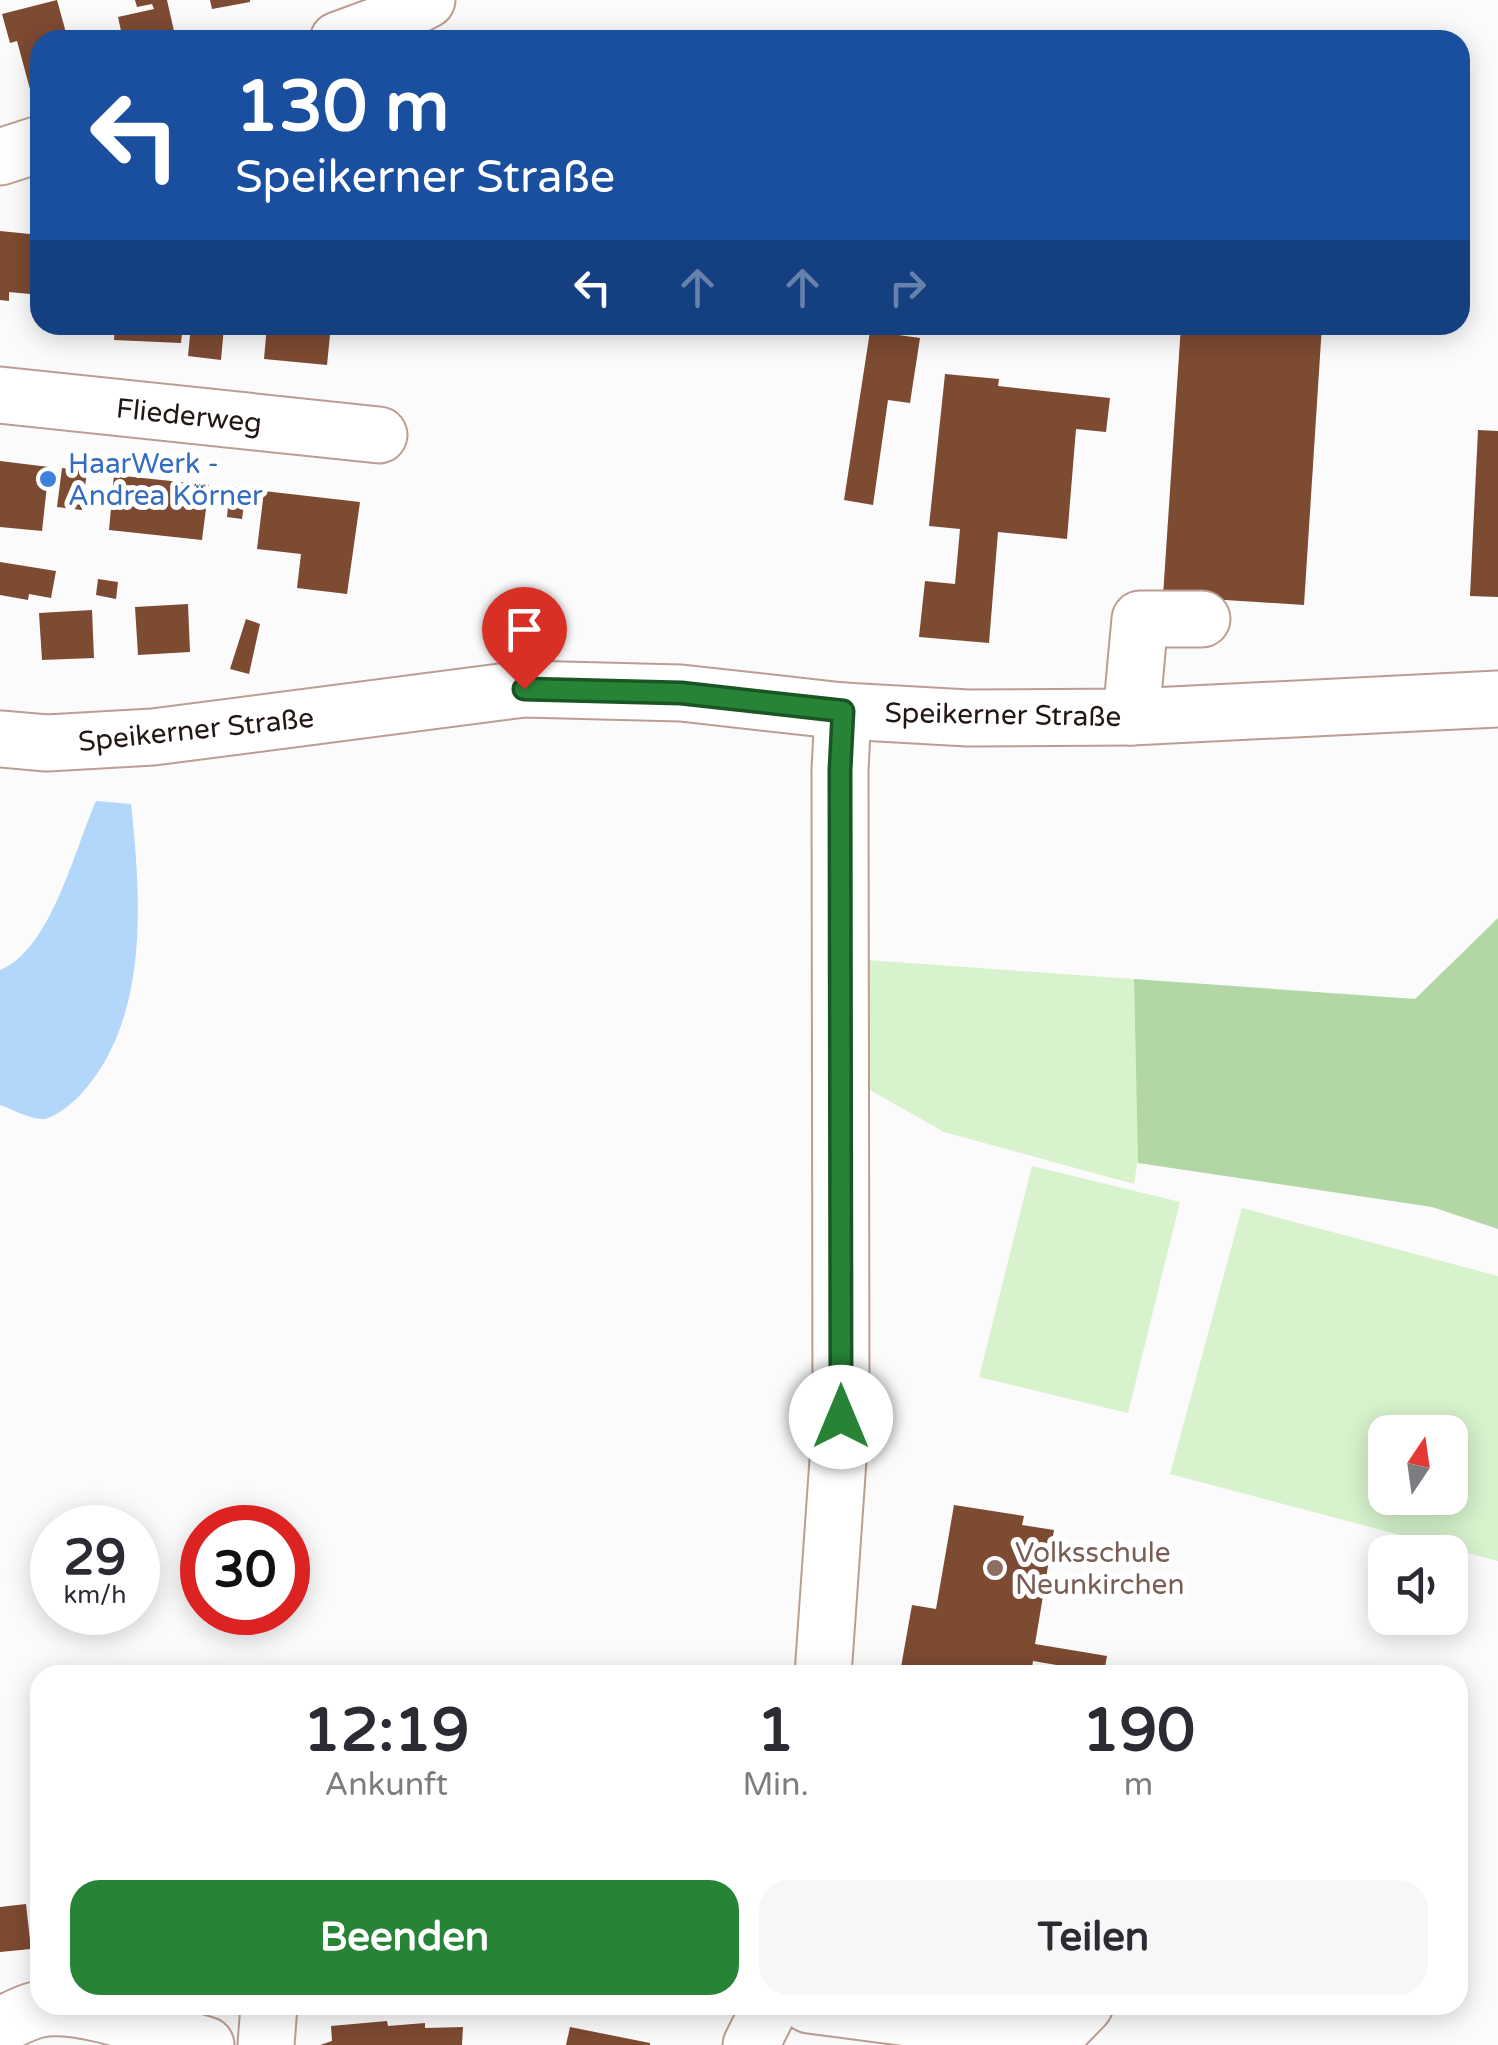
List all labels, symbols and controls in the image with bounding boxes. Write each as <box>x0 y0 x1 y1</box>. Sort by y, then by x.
text: 130 m <box>235 66 449 150</box>
icon: left <box>70 70 200 200</box>
text: Speikerner Straße <box>235 151 615 205</box>
icon: left <box>565 260 620 315</box>
icon: ahead <box>670 260 725 315</box>
icon: ahead <box>775 260 830 315</box>
icon: right <box>880 260 935 315</box>
street label: Fliederweg <box>114 391 263 441</box>
place label: HaarWerk - Andrea Körner <box>68 447 263 513</box>
marker: HaarWerk - Andrea Körner <box>37 468 59 490</box>
pin <box>482 587 567 690</box>
icon: arrive <box>497 602 552 657</box>
street label: Speikerner Straße <box>884 696 1122 734</box>
street label: Speikerner Straße <box>77 701 316 759</box>
position arrow <box>789 1365 893 1469</box>
north arrow <box>1368 1415 1468 1515</box>
map controls <box>1368 1415 1468 1635</box>
speed limit sign: 30 <box>180 1505 310 1635</box>
text: 29 <box>64 1528 126 1588</box>
button: sound <box>1368 1535 1468 1635</box>
place label: Volksschule Neunkirchen <box>1015 1536 1184 1602</box>
marker: Volksschule Neunkirchen <box>984 1557 1006 1579</box>
text: km/h <box>64 1580 126 1610</box>
text: 12:19 <box>303 1695 469 1767</box>
text: 1 <box>757 1695 794 1767</box>
text: 190 <box>1082 1695 1195 1767</box>
text: Ankunft <box>325 1766 448 1804</box>
text: Min. <box>742 1766 809 1804</box>
text: m <box>1124 1766 1153 1804</box>
button: Beenden <box>70 1880 739 1995</box>
button: Teilen <box>759 1880 1428 1995</box>

